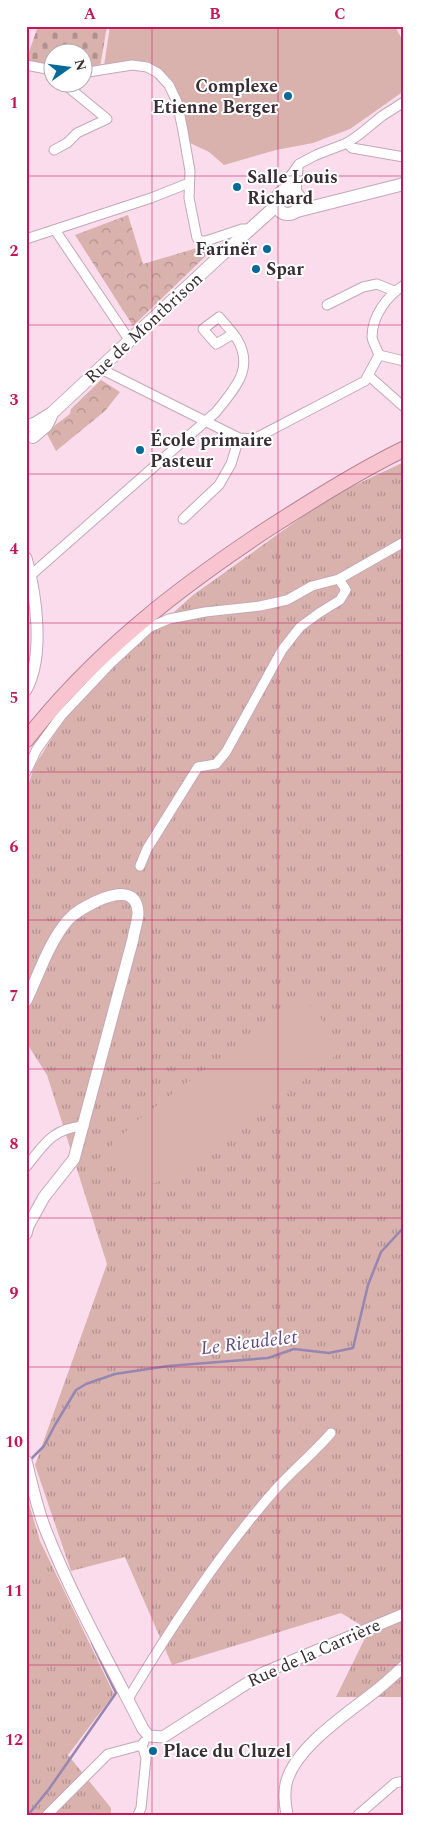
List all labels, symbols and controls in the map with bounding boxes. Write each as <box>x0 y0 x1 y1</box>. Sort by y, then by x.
text: A <box>84 2 97 26</box>
text: B <box>209 2 221 26</box>
text: C <box>334 2 346 26</box>
north arrow <box>42 42 92 92</box>
text: N <box>69 57 92 73</box>
place label: Complexe Etienne Berger <box>152 73 278 121</box>
marker: Complexe Etienne Berger <box>282 90 294 102</box>
text: 1 <box>10 91 18 115</box>
place label: Salle Louis Richard <box>247 164 338 212</box>
marker: Salle Louis Richard <box>231 181 243 193</box>
place label: Farinër <box>195 236 257 263</box>
text: 2 <box>10 239 19 263</box>
marker: Farinër <box>261 243 273 255</box>
place label: Spar <box>266 256 304 283</box>
marker: Spar <box>250 263 262 275</box>
street label: Rue de Montbrison <box>79 266 209 390</box>
text: 3 <box>10 388 19 412</box>
place label: École primaire Pasteur <box>150 427 272 475</box>
marker: École primaire Pasteur <box>134 444 146 456</box>
text: 4 <box>10 537 19 561</box>
text: 5 <box>10 686 18 710</box>
text: 6 <box>10 835 19 859</box>
text: 7 <box>10 984 19 1008</box>
text: 8 <box>10 1132 19 1156</box>
text: 9 <box>10 1281 19 1305</box>
water label: Le Rieudelet <box>199 1323 300 1363</box>
text: 10 <box>5 1430 23 1454</box>
text: 11 <box>5 1579 23 1603</box>
street label: Rue de la Carrière <box>243 1611 385 1695</box>
text: 12 <box>5 1728 23 1752</box>
place label: Place du Cluzel <box>163 1738 291 1765</box>
marker: Place du Cluzel <box>147 1745 159 1757</box>

